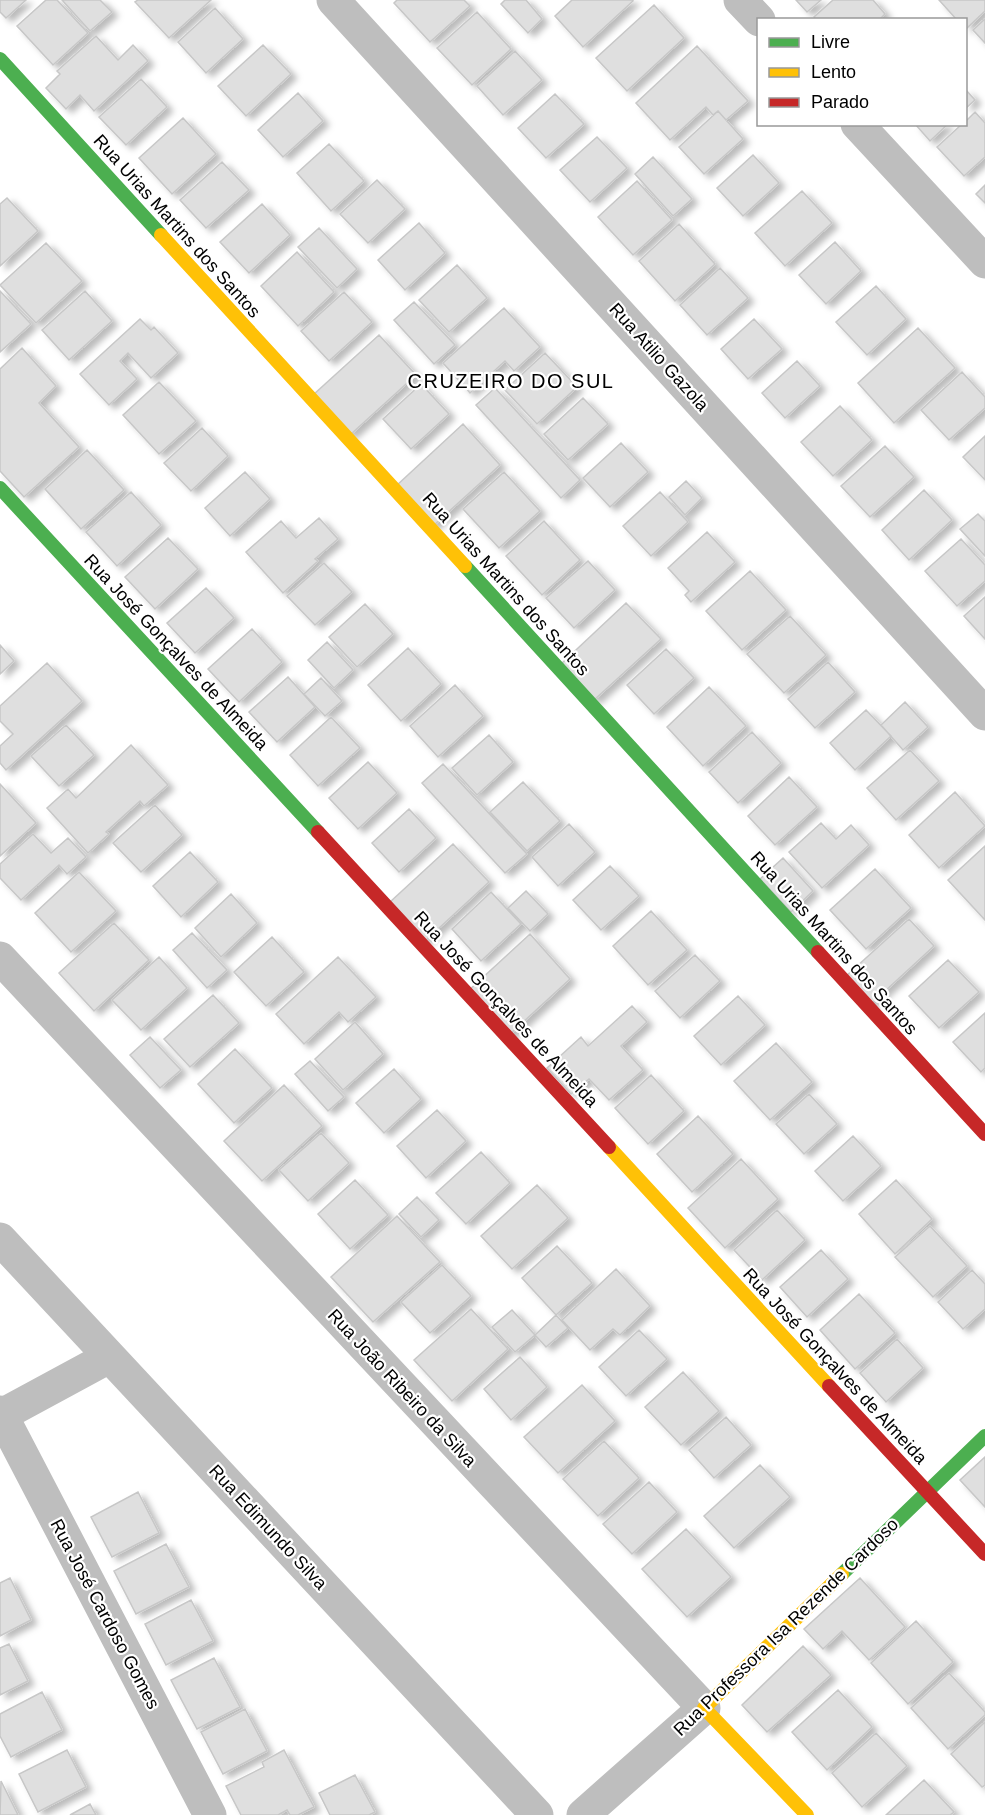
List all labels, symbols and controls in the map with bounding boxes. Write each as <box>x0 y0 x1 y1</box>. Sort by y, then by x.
legend <box>757 18 967 126</box>
text: Livre <box>811 32 850 52</box>
text: Lento <box>811 62 856 82</box>
text: Parado <box>811 92 869 112</box>
street label: Rua Urias Martins dos Santos <box>90 130 264 322</box>
street label: Rua Atilio Gazola <box>605 299 713 416</box>
district label: CRUZEIRO DO SUL <box>408 370 614 392</box>
street label: Rua Urias Martins dos Santos <box>419 488 593 680</box>
street label: Rua José Gonçalves de Almeida <box>80 550 273 755</box>
street label: Rua Urias Martins dos Santos <box>747 847 921 1039</box>
street label: Rua José Gonçalves de Almeida <box>410 907 603 1112</box>
street label: Rua José Gonçalves de Almeida <box>739 1264 932 1469</box>
street label: Rua João Ribeiro da Silva <box>324 1305 481 1472</box>
street label: Rua Edimundo Silva <box>205 1461 332 1594</box>
street label: Rua Professora Isa Rezende Cardoso <box>670 1514 902 1740</box>
street label: Rua José Cardoso Gomes <box>46 1516 164 1712</box>

